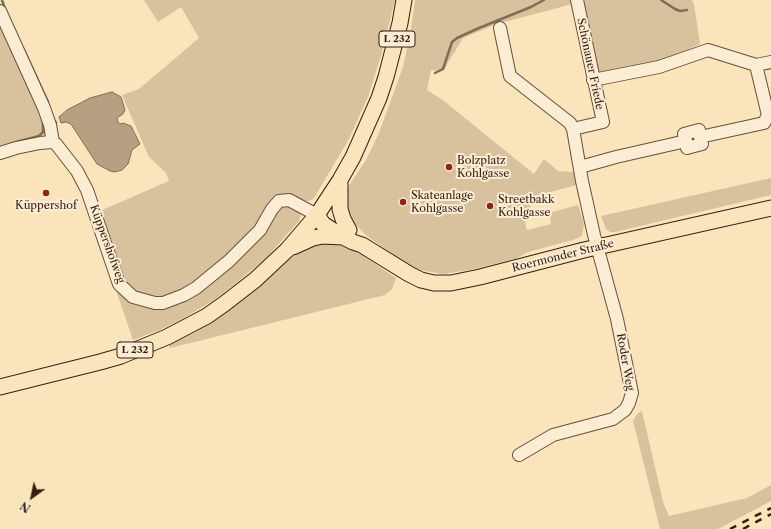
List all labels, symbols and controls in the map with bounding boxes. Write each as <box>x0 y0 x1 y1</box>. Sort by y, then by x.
street label: Schönauer Friede <box>574 17 606 111</box>
road number: L 232 <box>379 31 415 47</box>
place label: Bolzplatz Kohlgasse <box>457 154 509 180</box>
marker: Bolzplatz Kohlgasse <box>444 162 454 172</box>
marker: Küppershof <box>41 188 51 198</box>
place label: Skateanlage Kohlgasse <box>411 189 473 215</box>
place label: Streetbakk Kohlgasse <box>498 193 554 219</box>
marker: Skateanlage Kohlgasse <box>398 197 408 207</box>
place label: Küppershof <box>15 199 77 213</box>
marker: Streetbakk Kohlgasse <box>485 201 495 211</box>
street label: Küppershofweg <box>87 203 127 285</box>
street label: Roermonder Straße <box>511 237 615 275</box>
street label: Roder Weg <box>613 332 637 392</box>
road number: L 232 <box>117 342 153 358</box>
north arrow <box>12 477 52 517</box>
text: N <box>18 499 33 516</box>

